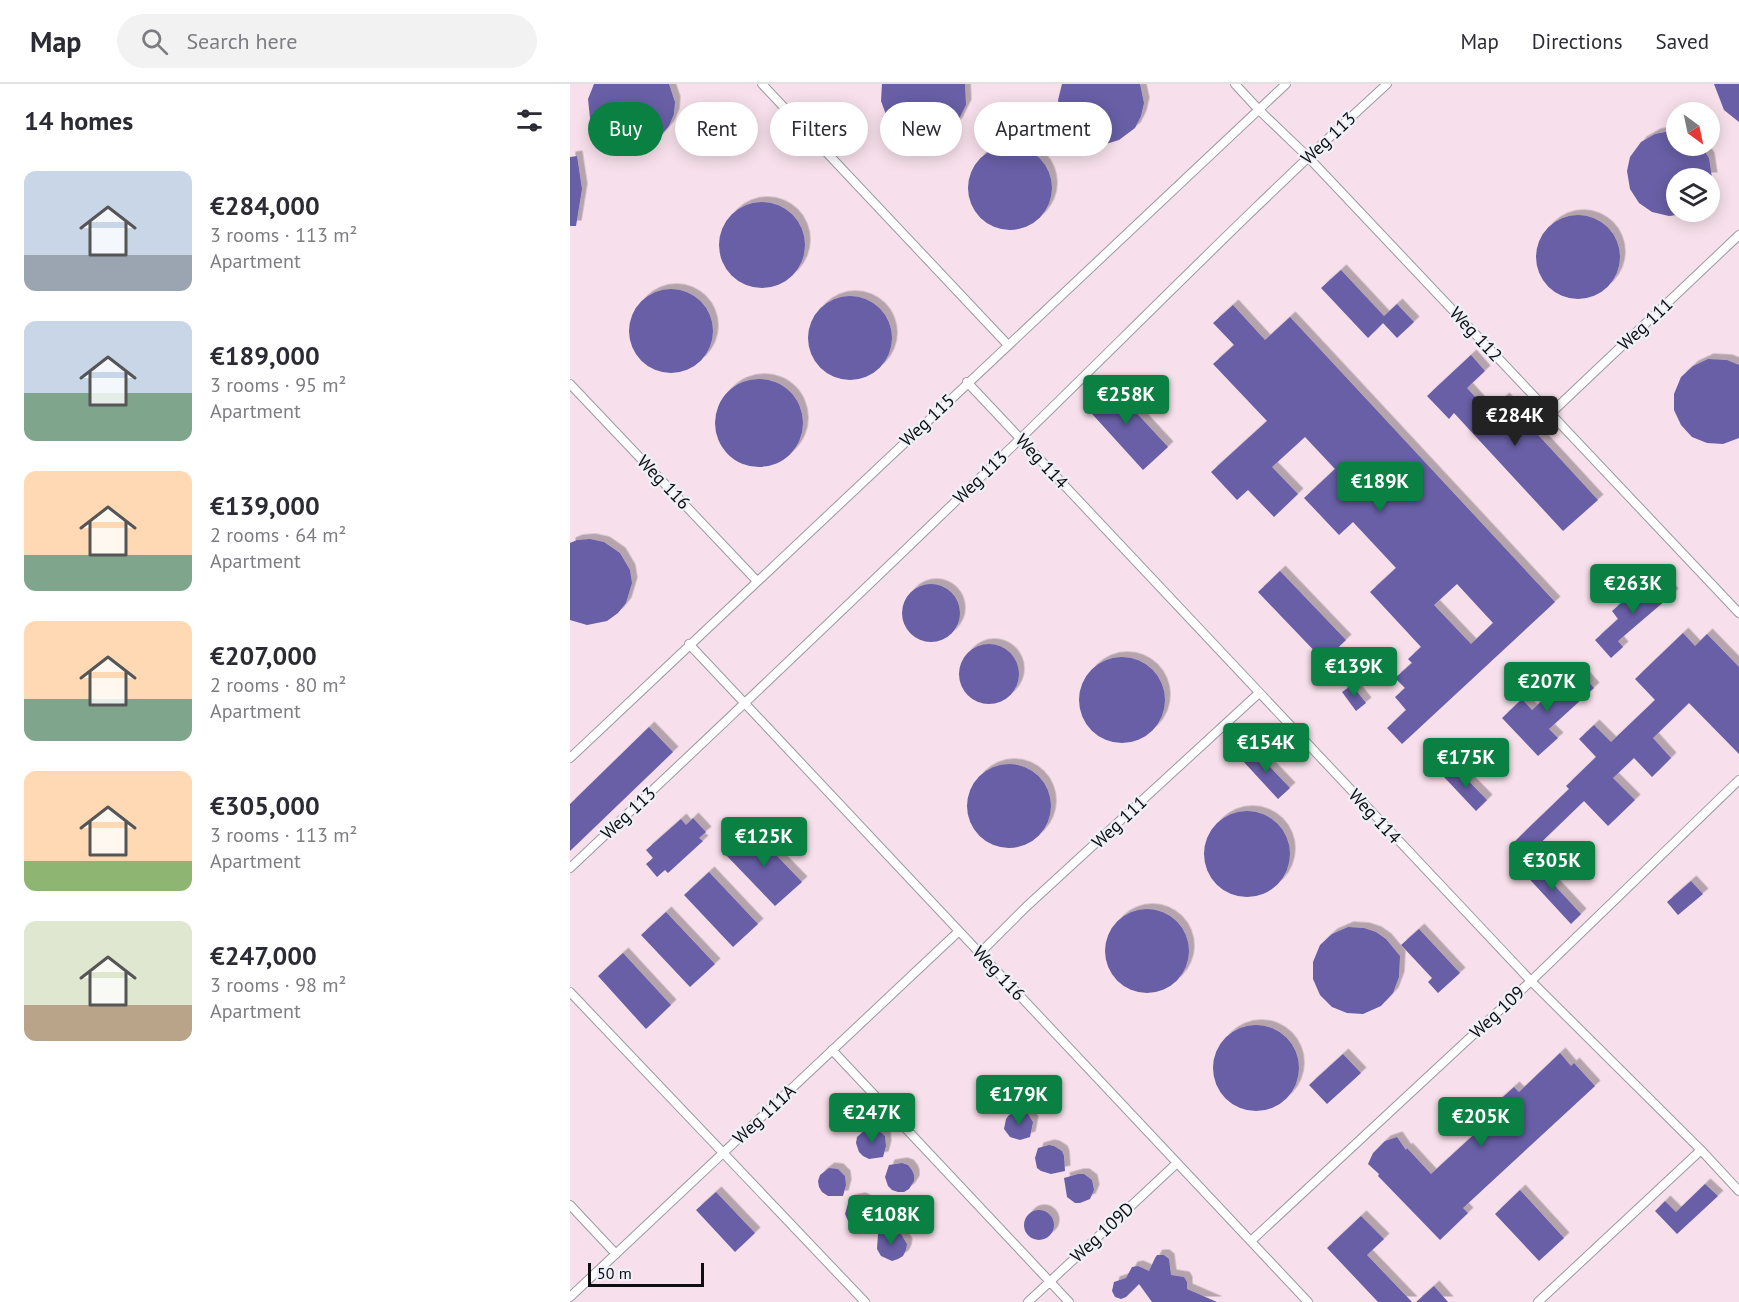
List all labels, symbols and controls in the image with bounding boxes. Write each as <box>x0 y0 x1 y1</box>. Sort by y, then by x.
search box <box>117 14 537 68</box>
text: Map <box>30 23 81 60</box>
icon: search <box>138 25 171 58</box>
text: Search here <box>186 27 297 55</box>
text: Map <box>1460 28 1499 55</box>
text: Directions <box>1532 28 1623 55</box>
text: Saved <box>1656 28 1709 55</box>
chip: Buy <box>588 102 663 156</box>
chip: Rent <box>675 102 758 156</box>
chip: Filters <box>770 102 868 156</box>
chip: New <box>880 102 962 156</box>
chip: Apartment <box>974 102 1112 156</box>
north arrow <box>1666 102 1720 156</box>
map controls <box>1666 102 1720 222</box>
text: 14 homes <box>24 104 133 137</box>
icon: filters <box>513 104 546 137</box>
street label: Weg 113 <box>1296 107 1360 169</box>
button: layers <box>1666 168 1720 222</box>
text: €284,000 <box>210 189 320 222</box>
icon: home <box>72 195 144 267</box>
text: 3 rooms · 113 m² <box>210 222 357 248</box>
text: Apartment <box>210 248 301 274</box>
street label: Weg 111 <box>1613 293 1677 355</box>
street label: Weg 112 <box>1445 302 1507 366</box>
text: €189,000 <box>210 339 320 372</box>
icon: home <box>72 345 144 417</box>
text: 3 rooms · 95 m² <box>210 372 346 398</box>
pin: €258K <box>1084 375 1168 426</box>
text: €258K <box>1097 381 1155 407</box>
street label: Weg 115 <box>895 389 959 451</box>
pin: €284K <box>1473 396 1557 447</box>
text: Apartment <box>210 398 301 424</box>
text: €284K <box>1486 402 1544 428</box>
street label: Weg 114 <box>1011 429 1073 493</box>
street label: Weg 113 <box>948 445 1012 509</box>
street label: Weg 116 <box>632 450 696 514</box>
pin: €189K <box>1338 462 1422 513</box>
text: €189K <box>1351 468 1409 494</box>
text: €139,000 <box>210 489 320 522</box>
icon: home <box>72 495 144 567</box>
text: 2 rooms · 64 m² <box>210 522 346 548</box>
text: Apartment <box>210 548 301 574</box>
pin: €263K <box>1591 564 1675 615</box>
text: €263K <box>1604 570 1662 596</box>
text: €207,000 <box>210 639 317 672</box>
icon: home <box>72 645 144 717</box>
pin: €139K <box>1312 647 1396 698</box>
text: €139K <box>1325 653 1383 679</box>
pin: €207K <box>1505 662 1589 713</box>
text: €207K <box>1518 668 1576 694</box>
text: 2 rooms · 80 m² <box>210 672 346 698</box>
text: Apartment <box>210 698 301 724</box>
pin: €154K <box>1224 723 1308 774</box>
text: €154K <box>1237 729 1295 755</box>
pin: €175K <box>1424 738 1508 789</box>
text: €175K <box>1437 744 1495 770</box>
street label: Weg 113 <box>596 782 660 844</box>
street label: Weg 114 <box>1344 784 1406 848</box>
text: €305,000 <box>210 789 320 822</box>
street label: Weg 111 <box>1087 791 1151 853</box>
icon: home <box>72 795 144 867</box>
pin: €125K <box>722 817 806 868</box>
text: 3 rooms · 113 m² <box>210 822 357 848</box>
text: €125K <box>735 823 793 849</box>
pin: €305K <box>1510 841 1594 892</box>
text: €305K <box>1523 847 1581 873</box>
text: Apartment <box>210 848 301 874</box>
text: €247,000 <box>210 939 317 972</box>
street label: Weg 116 <box>968 941 1030 1005</box>
icon: home <box>72 945 144 1017</box>
text: 3 rooms · 98 m² <box>210 972 346 998</box>
street label: Weg 109 <box>1465 981 1529 1043</box>
text: Apartment <box>210 998 301 1024</box>
pin: €179K <box>977 1075 1061 1126</box>
street label: Weg 111A <box>728 1079 801 1149</box>
text: €179K <box>990 1081 1048 1107</box>
pin: €247K <box>830 1093 914 1144</box>
pin: €205K <box>1439 1097 1523 1148</box>
text: €247K <box>843 1099 901 1125</box>
text: €205K <box>1452 1103 1510 1129</box>
pin: €108K <box>849 1195 933 1246</box>
street label: Weg 109D <box>1065 1197 1139 1267</box>
text: €108K <box>862 1201 920 1227</box>
scale bar <box>588 1260 704 1288</box>
text: 50 m <box>597 1263 632 1283</box>

